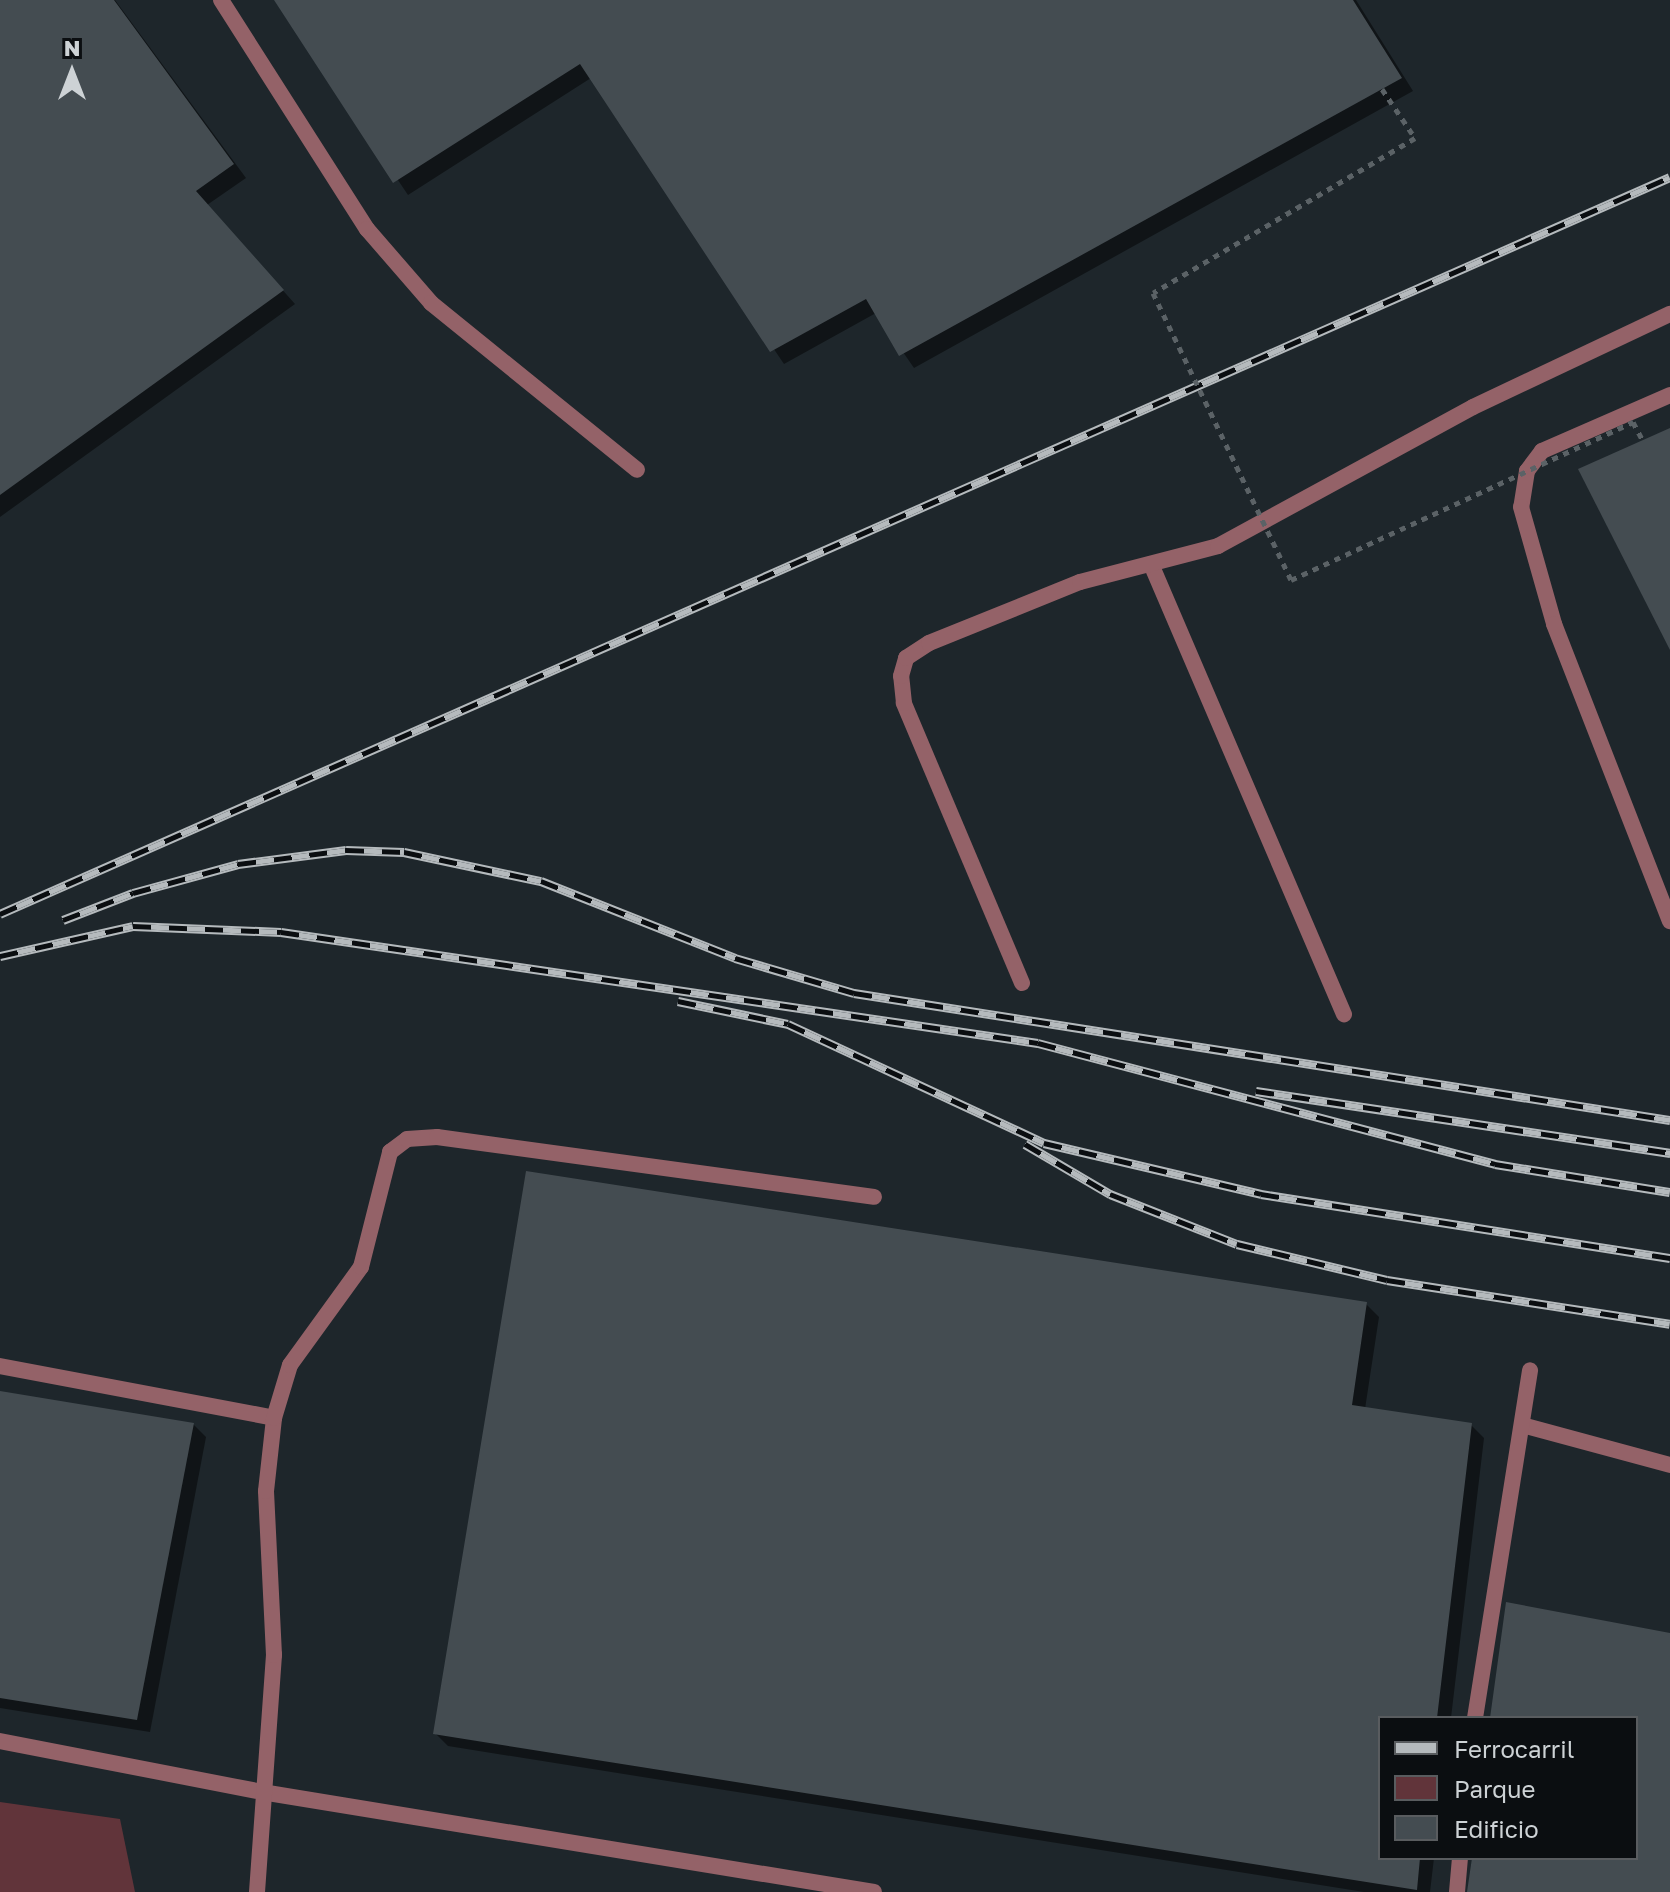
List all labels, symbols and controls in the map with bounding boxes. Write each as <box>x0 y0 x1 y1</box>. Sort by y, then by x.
north arrow <box>32 32 112 112</box>
text: N <box>64 34 80 61</box>
legend <box>1378 1716 1638 1860</box>
text: Ferrocarril <box>1454 1734 1574 1763</box>
text: Parque <box>1454 1774 1535 1803</box>
text: Edificio <box>1454 1814 1539 1843</box>

